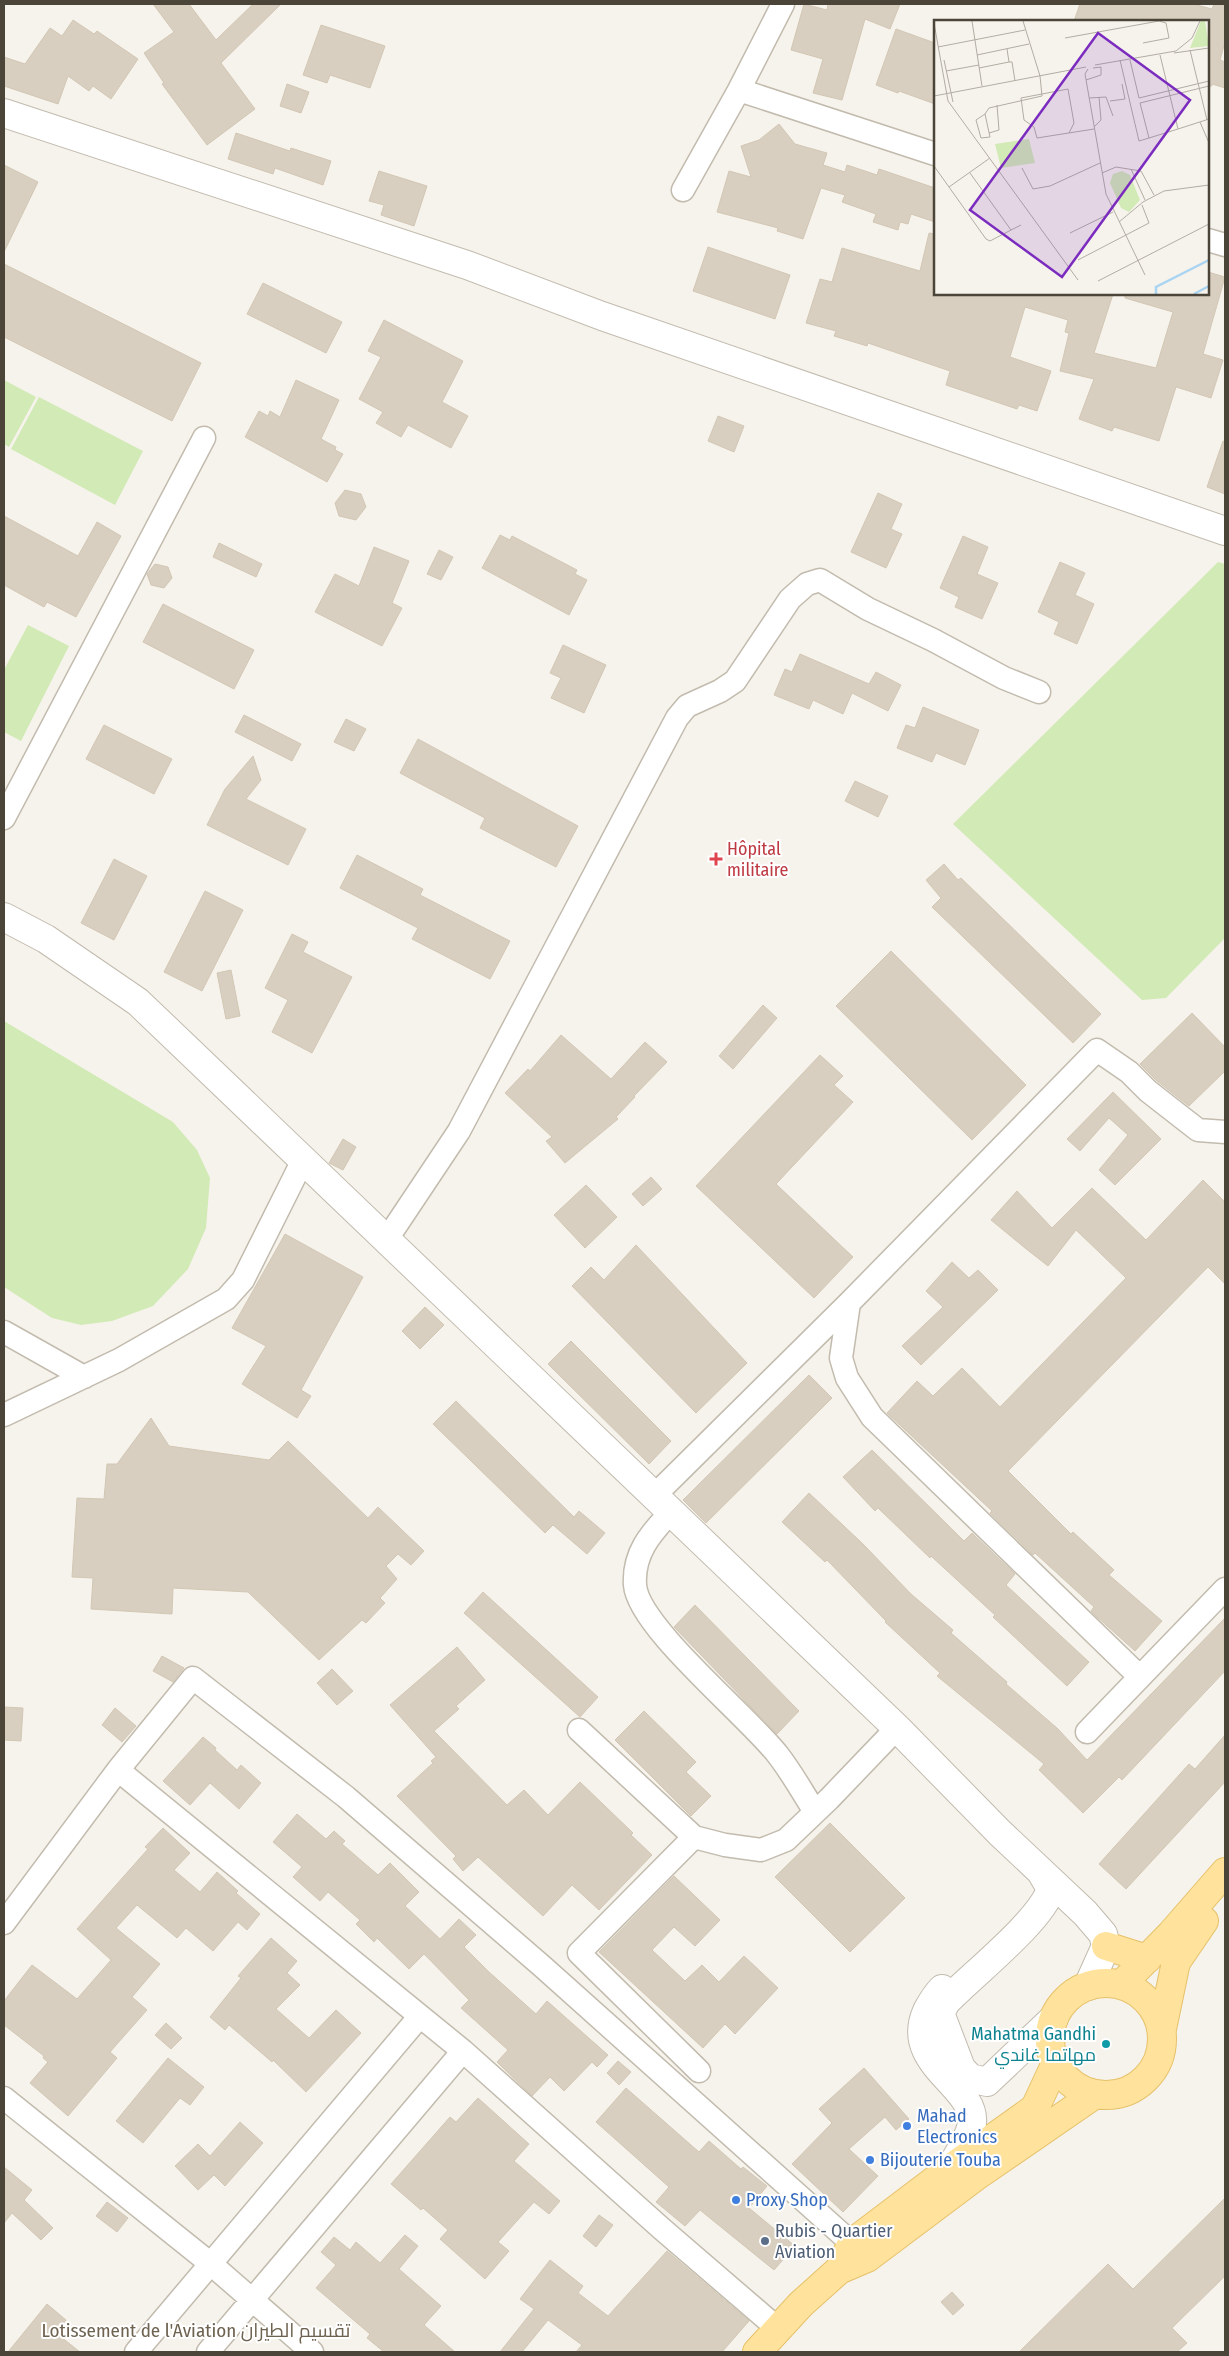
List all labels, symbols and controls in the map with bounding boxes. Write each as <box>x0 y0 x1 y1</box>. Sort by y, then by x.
inset map <box>934 20 1209 295</box>
place label: Hôpital militaire <box>727 838 789 881</box>
marker: Hôpital militaire <box>709 852 723 866</box>
place label: Mahatma Gandhi مهاتما غاندي <box>971 2023 1096 2069</box>
marker: Mahatma Gandhi مهاتما غاندي <box>1100 2038 1112 2050</box>
place label: Mahad Electronics <box>917 2105 997 2148</box>
marker: Mahad Electronics <box>901 2120 913 2132</box>
place label: Bijouterie Touba <box>880 2149 1001 2171</box>
marker: Bijouterie Touba <box>864 2154 876 2166</box>
place label: Proxy Shop <box>746 2189 828 2211</box>
marker: Proxy Shop <box>730 2194 742 2206</box>
place label: Rubis - Quartier Aviation <box>775 2220 893 2263</box>
marker: Rubis - Quartier Aviation <box>759 2235 771 2247</box>
district label: Lotissement de l'Aviation تقسيم الطيران <box>42 2319 350 2344</box>

